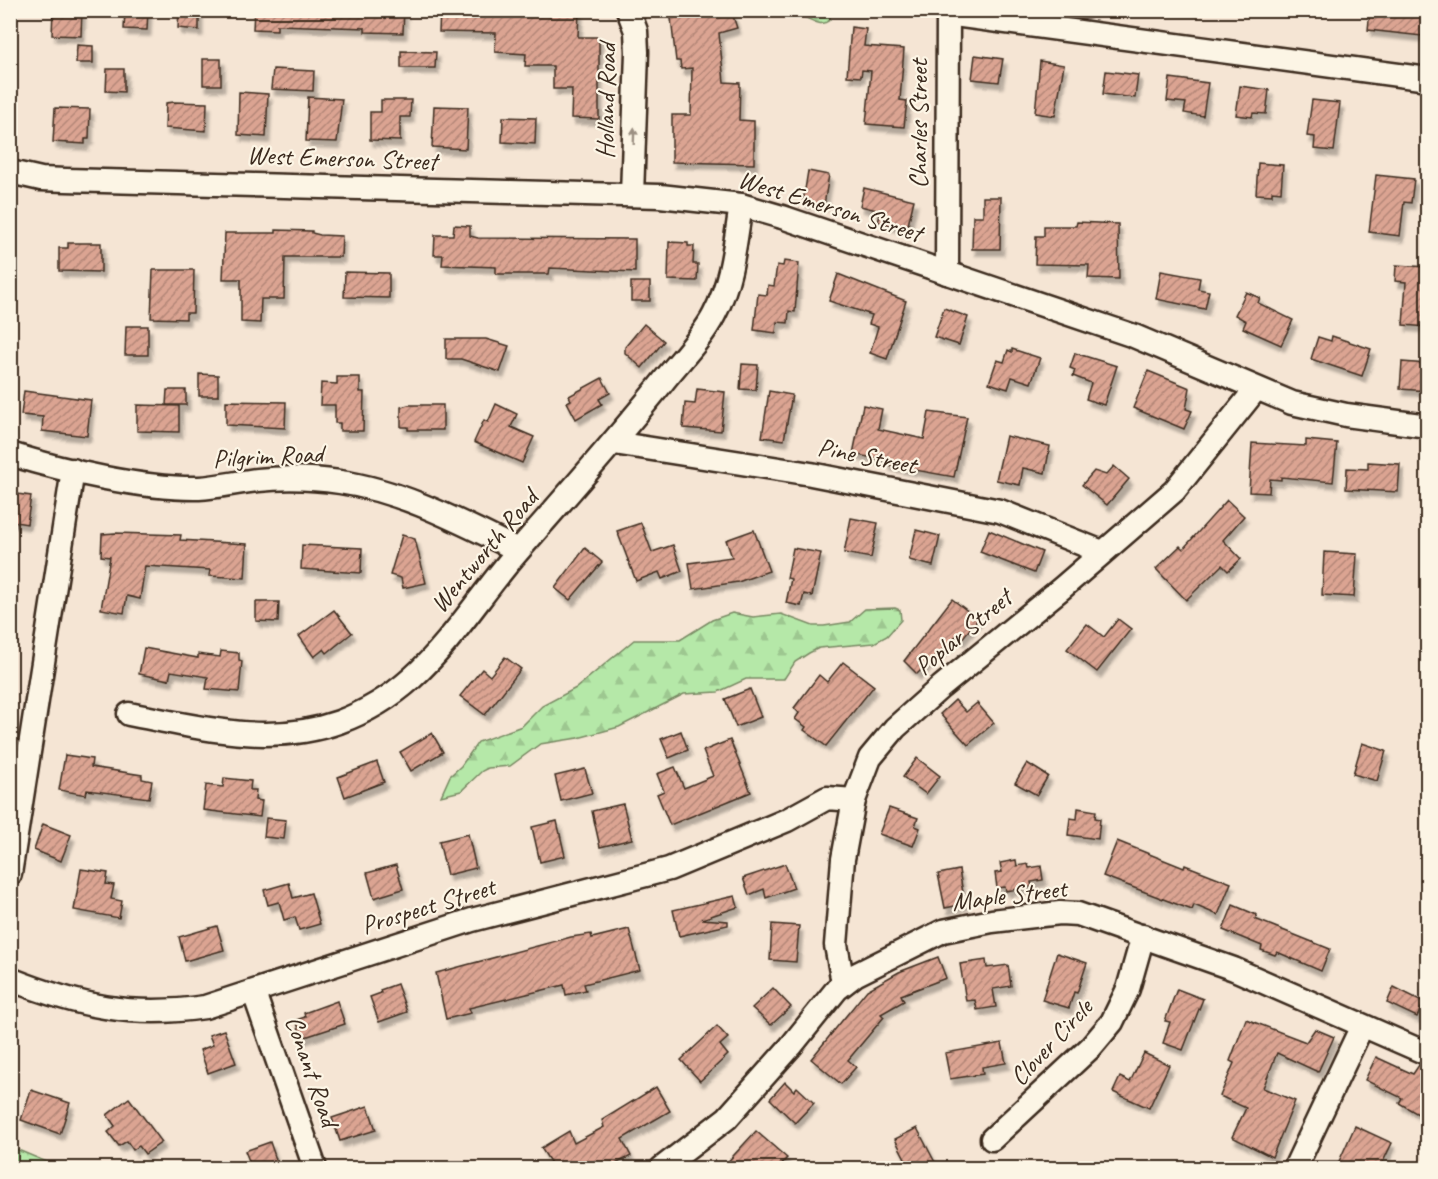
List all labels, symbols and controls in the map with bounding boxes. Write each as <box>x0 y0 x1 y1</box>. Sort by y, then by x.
street label: Holland Road <box>588 39 624 159</box>
street label: Charles Street <box>902 57 935 189</box>
one-way arrow <box>630 127 639 146</box>
street label: West Emerson Street <box>246 138 441 178</box>
street label: West Emerson Street <box>734 162 929 251</box>
street label: Pine Street <box>815 430 921 482</box>
street label: Pilgrim Road <box>212 436 328 475</box>
street label: Wentworth Road <box>423 480 548 619</box>
street label: Poplar Street <box>907 579 1021 682</box>
street label: Prospect Street <box>357 869 501 942</box>
street label: Maple Street <box>950 871 1071 918</box>
street label: Clover Circle <box>1002 990 1101 1092</box>
street label: Conant Road <box>278 1011 347 1134</box>

